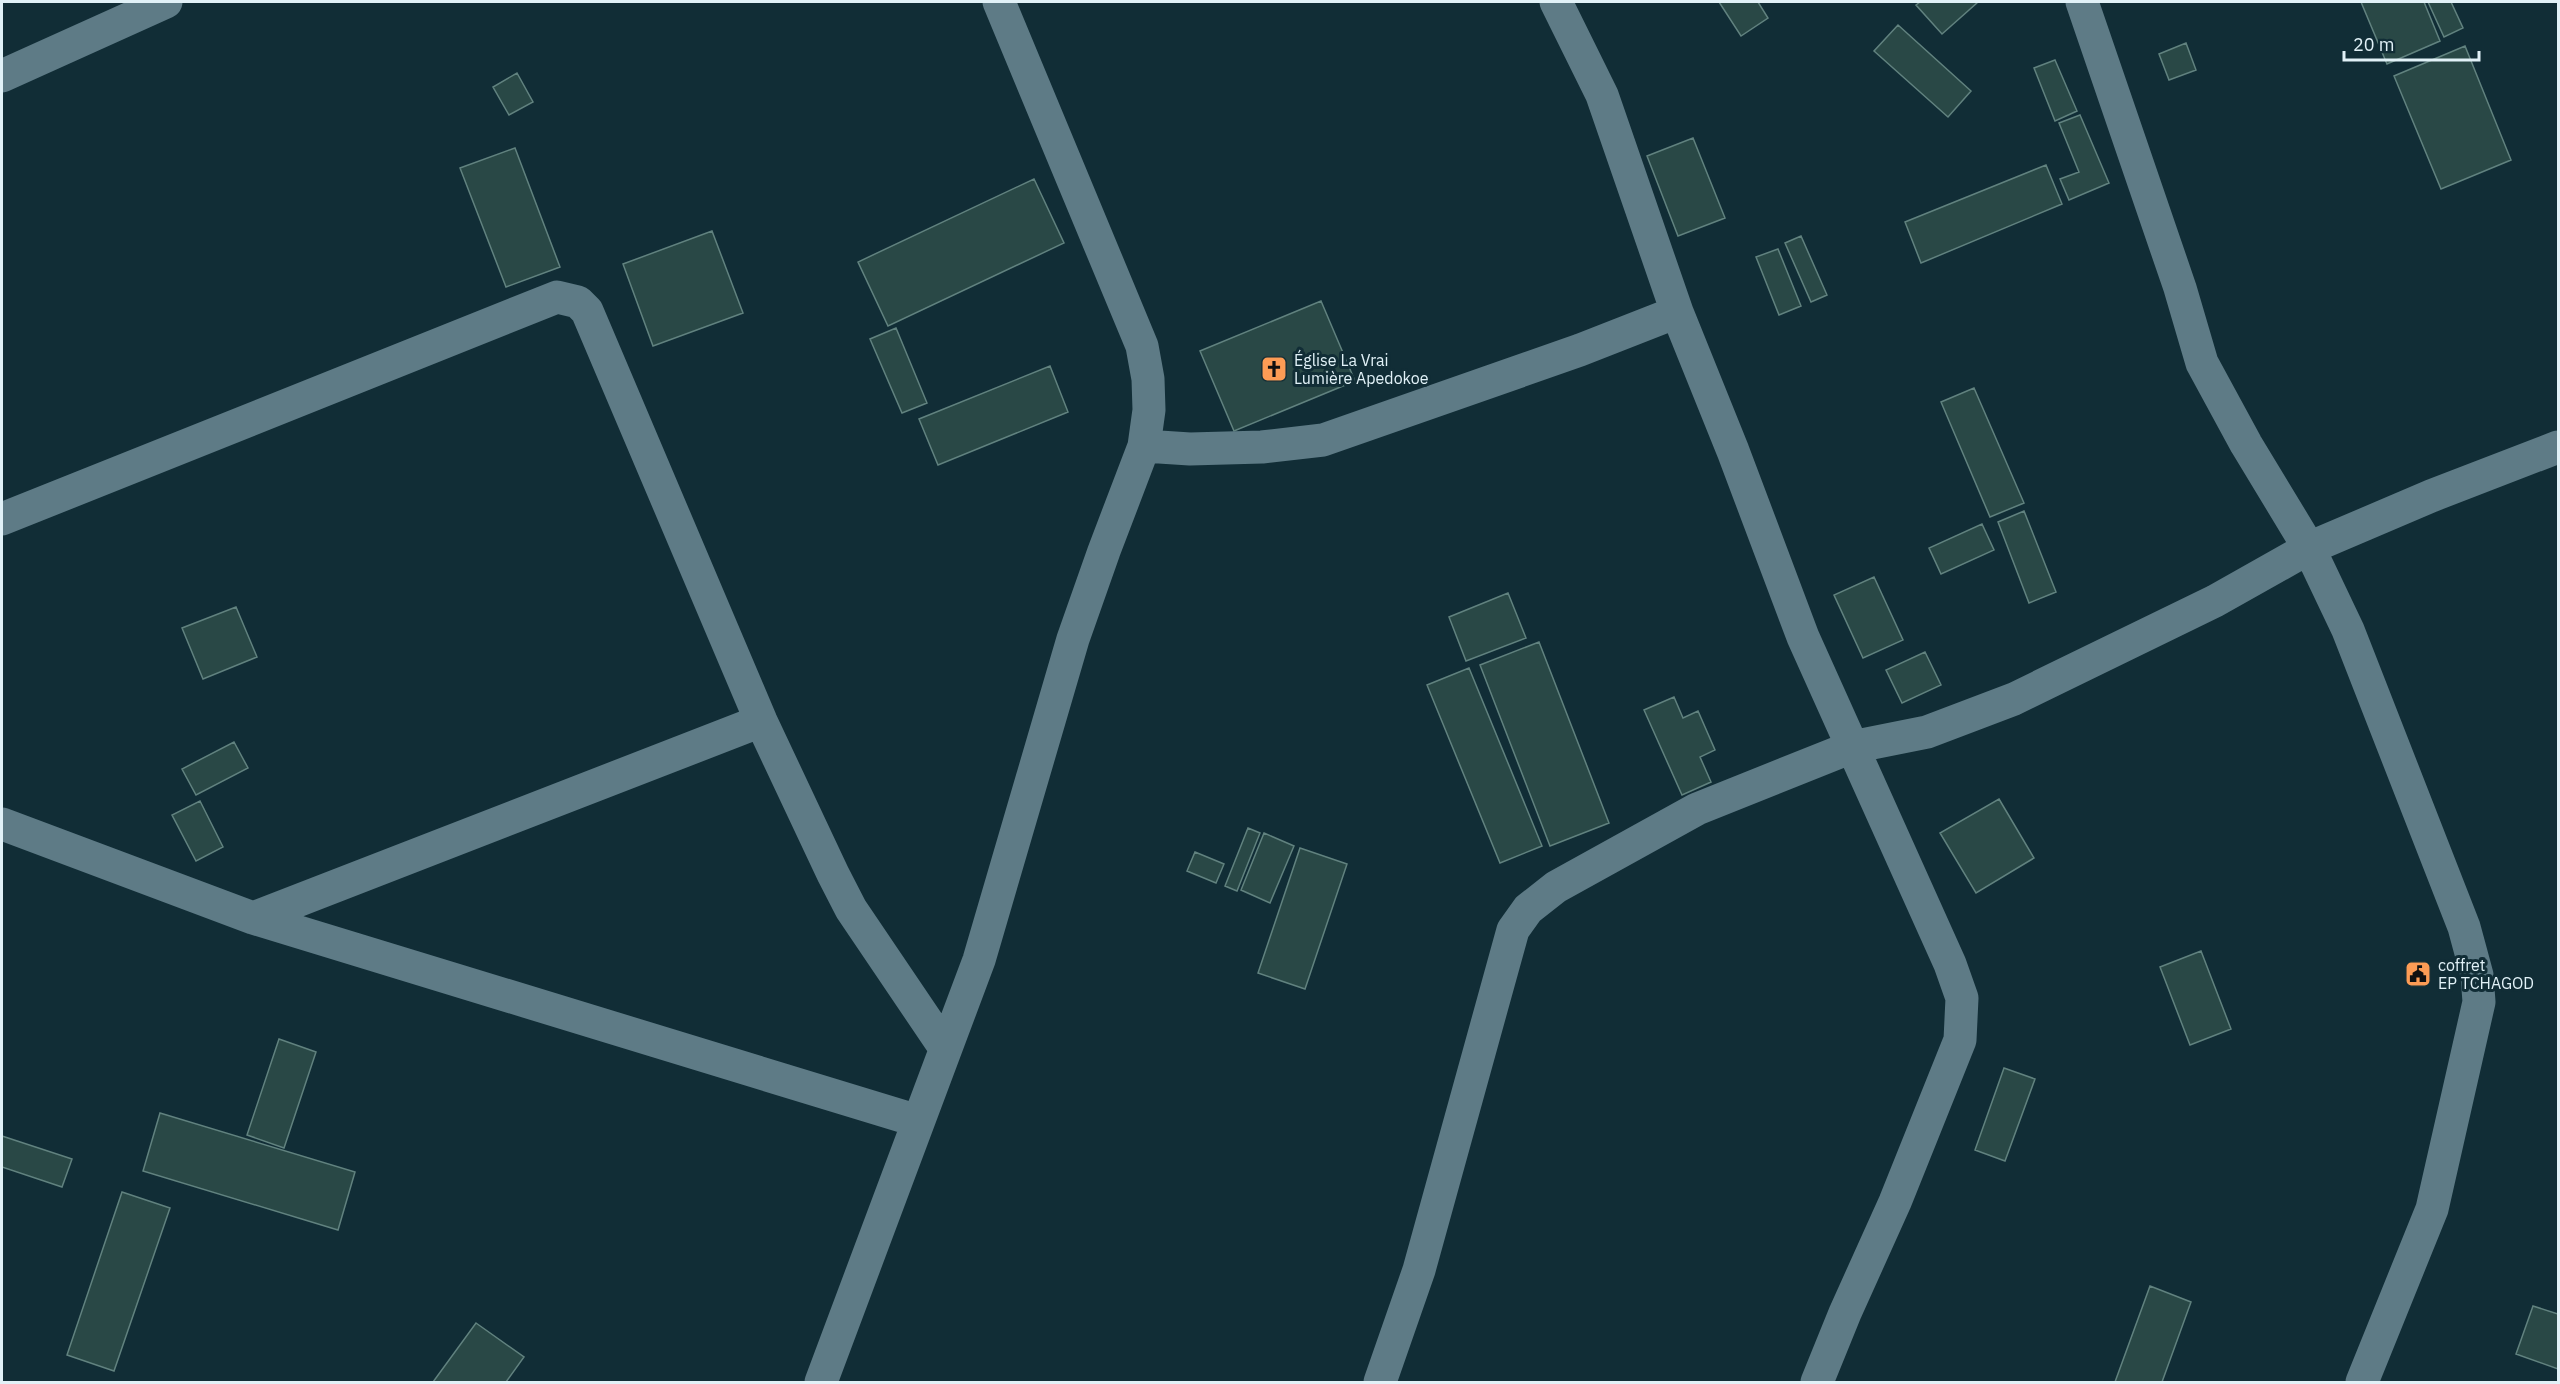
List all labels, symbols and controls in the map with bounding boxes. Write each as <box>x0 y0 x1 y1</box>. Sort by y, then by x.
scale bar <box>2344 24 2479 62</box>
text: 20 m <box>2353 33 2395 56</box>
place label: Église La Vrai Lumière Apedokoe <box>1294 349 1429 388</box>
church icon: Église La Vrai Lumière Apedokoe <box>1259 354 1289 384</box>
place label: coffret EP TCHAGOD <box>2438 955 2534 993</box>
public building icon: coffret EP TCHAGOD <box>2403 959 2433 989</box>

